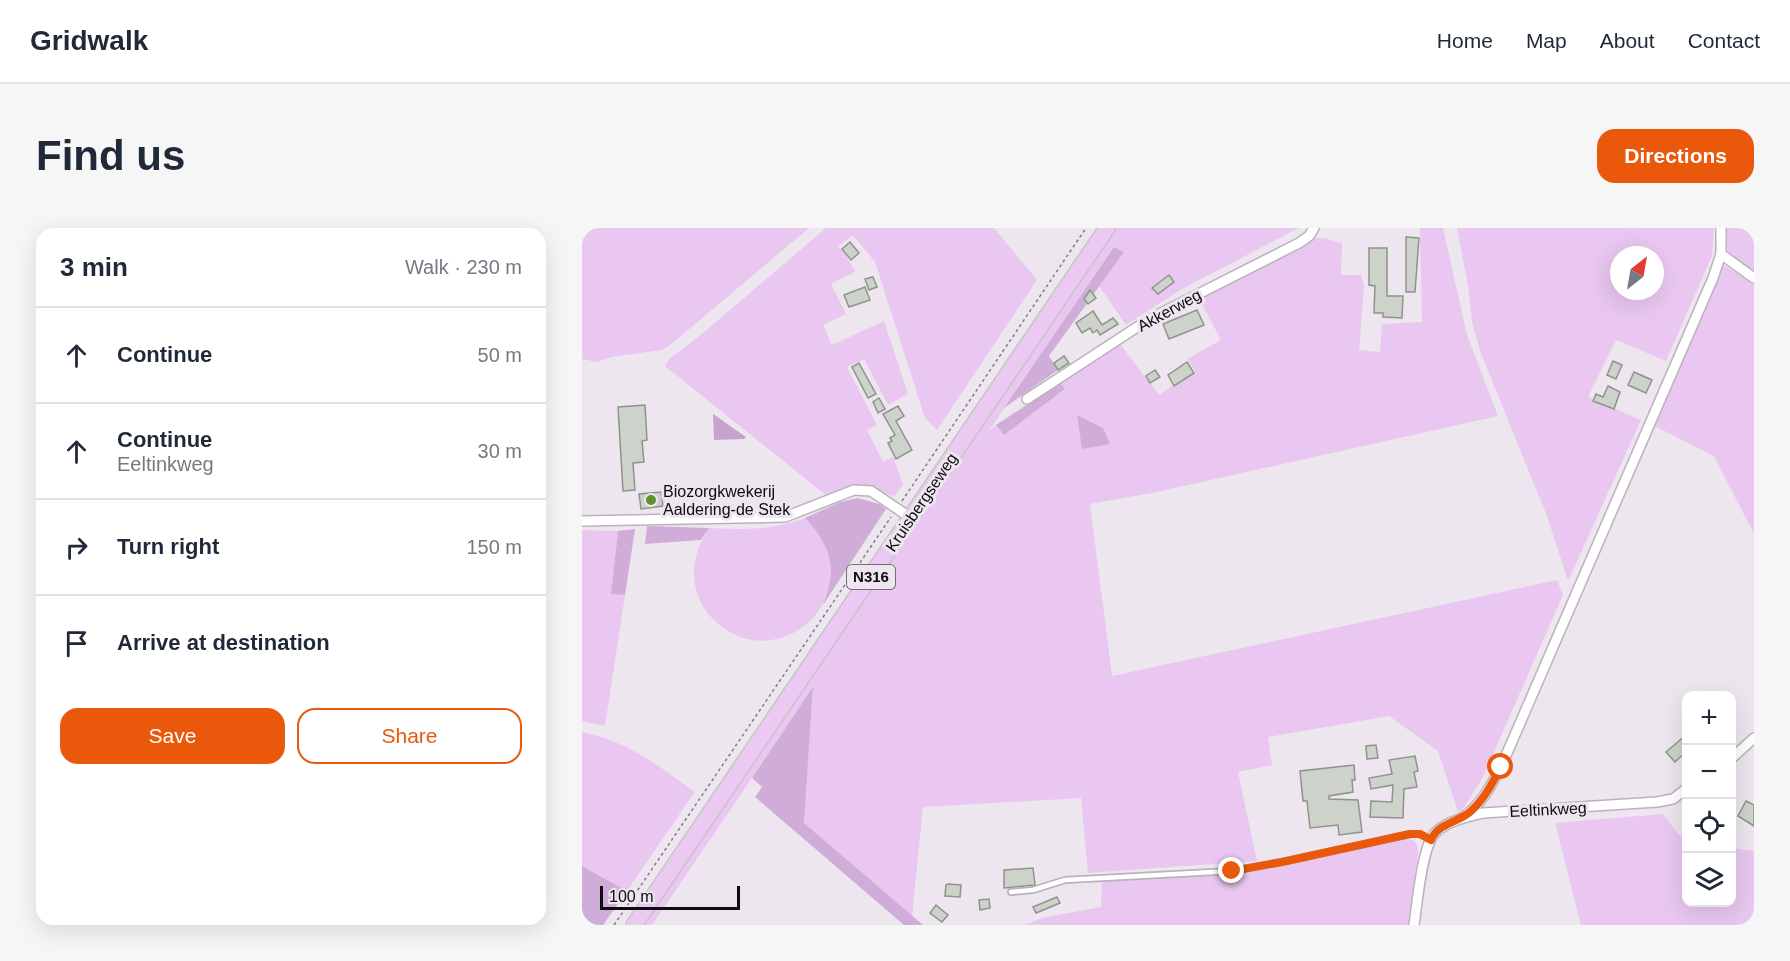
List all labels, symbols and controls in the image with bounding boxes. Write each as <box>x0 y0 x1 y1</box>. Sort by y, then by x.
text: Gridwalk <box>30 25 148 56</box>
text: Home <box>1437 29 1493 52</box>
text: Map <box>1526 29 1567 52</box>
text: About <box>1600 29 1655 52</box>
text: Contact <box>1688 29 1760 52</box>
button: Directions <box>1597 129 1754 183</box>
text: Find us <box>36 132 185 179</box>
north arrow <box>1610 246 1664 300</box>
text: 3 min <box>60 252 128 282</box>
text: Walk · 230 m <box>405 256 522 278</box>
street label: Akkerweg <box>1134 286 1204 335</box>
icon: ahead <box>60 339 93 372</box>
text: Continue <box>117 342 212 367</box>
text: 50 m <box>478 344 522 366</box>
text: Continue <box>117 427 212 452</box>
icon: ahead <box>60 435 93 468</box>
text: 30 m <box>478 440 522 462</box>
street label: Kruisbergseweg <box>882 450 961 555</box>
text: Eeltinkweg <box>117 453 214 475</box>
place label: Biozorgkwekerij Aaldering-de Stek <box>663 483 791 518</box>
marker: Biozorgkwekerij Aaldering-de Stek <box>644 493 658 507</box>
icon: right <box>60 531 93 564</box>
text: Turn right <box>117 534 219 559</box>
text: 150 m <box>466 536 522 558</box>
road number: N316 <box>847 565 895 589</box>
icon: arrive <box>60 627 93 660</box>
text: Arrive at destination <box>117 630 330 655</box>
map controls <box>1682 691 1736 907</box>
button: + <box>1682 691 1736 745</box>
button: Save <box>60 708 285 764</box>
button: Share <box>297 708 522 764</box>
button: − <box>1682 745 1736 799</box>
route start <box>1487 753 1513 779</box>
street label: Eeltinkweg <box>1509 799 1587 820</box>
button: locate <box>1682 799 1736 853</box>
button: layers <box>1682 853 1736 907</box>
route end <box>1218 857 1244 883</box>
scale bar <box>600 883 740 910</box>
text: 100 m <box>609 888 653 905</box>

